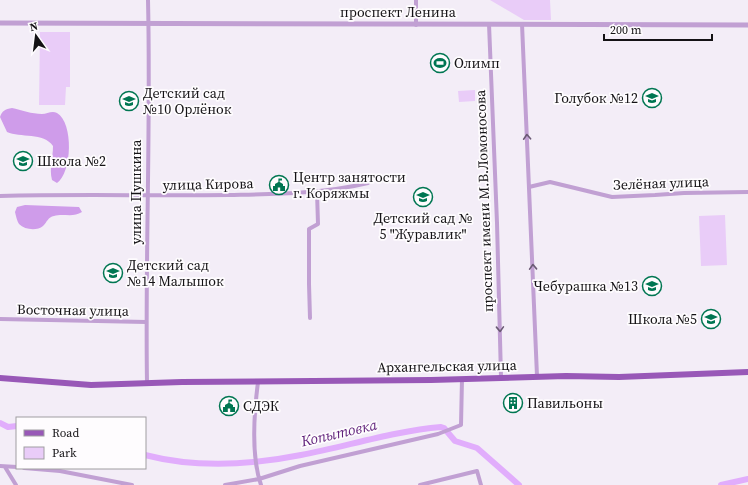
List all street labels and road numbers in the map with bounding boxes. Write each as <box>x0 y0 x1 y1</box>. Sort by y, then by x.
street label: проспект Ленина <box>340 2 457 22</box>
street label: проспект имени М.В.Ломоносова <box>470 89 498 313</box>
street label: улица Пушкина <box>126 139 146 245</box>
street label: Зелёная улица <box>613 171 710 195</box>
street label: улица Кирова <box>162 173 254 195</box>
street label: Восточная улица <box>17 299 130 321</box>
street label: Архангельская улица <box>377 355 518 377</box>

